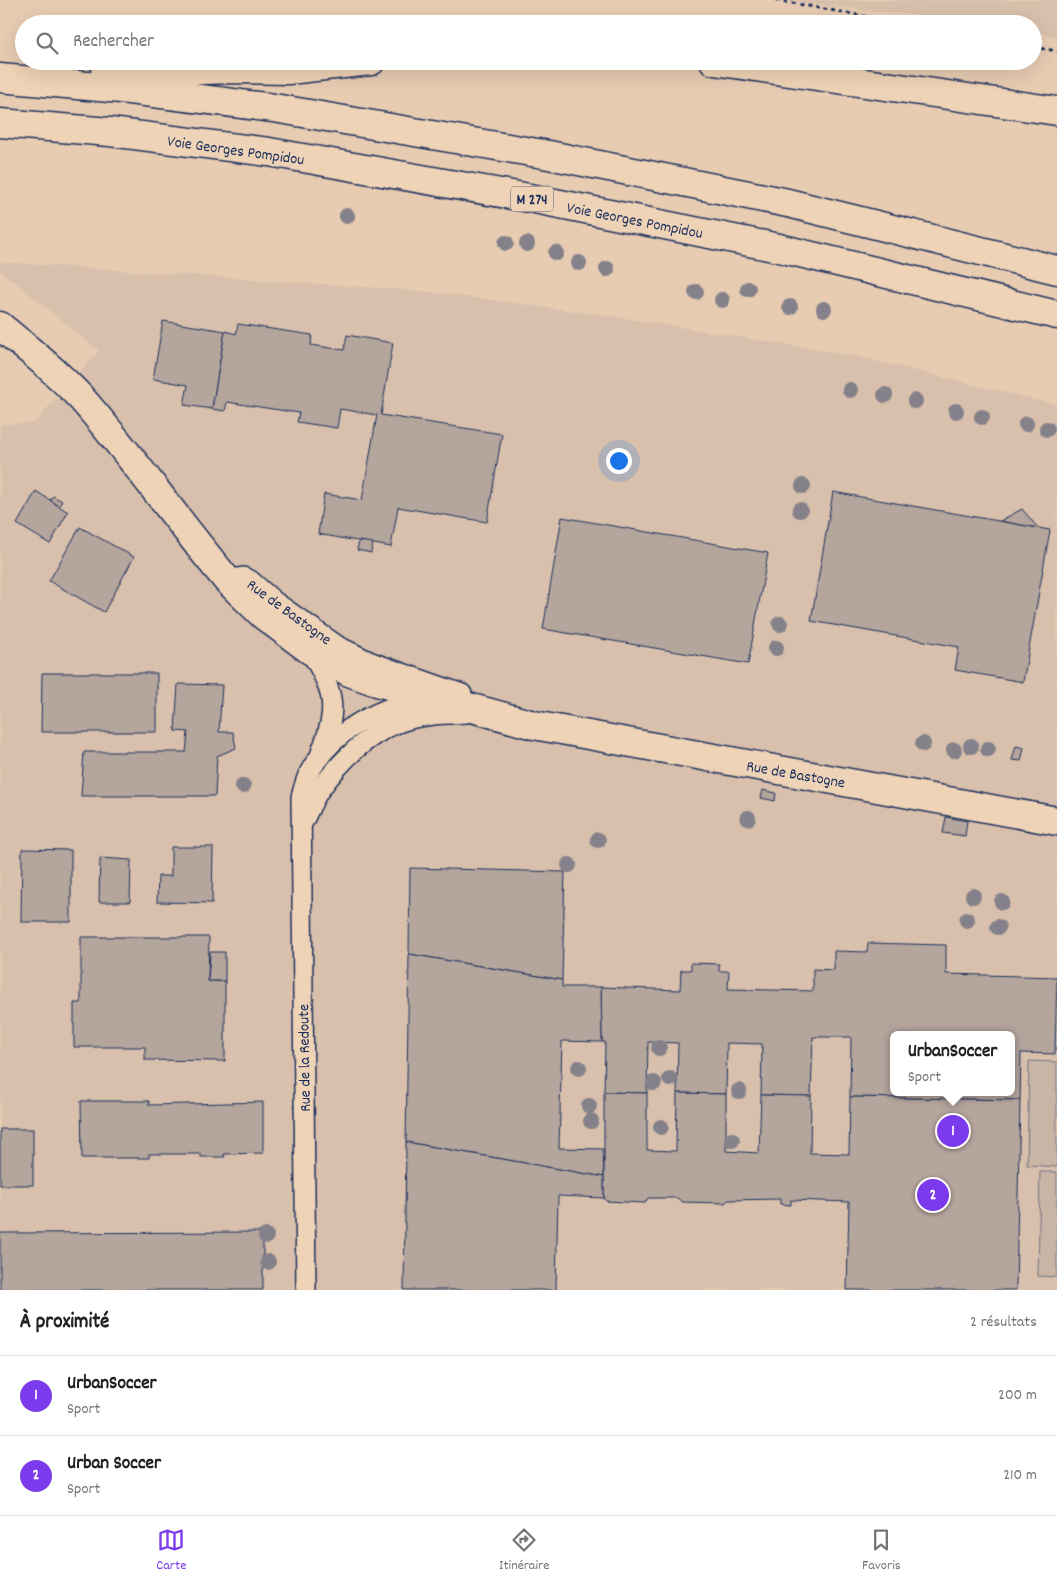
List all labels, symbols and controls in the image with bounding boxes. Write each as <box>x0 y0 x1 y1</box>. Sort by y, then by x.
search box <box>15 15 1042 70</box>
icon: search <box>33 29 61 57</box>
text: Rechercher <box>73 29 154 56</box>
street label: Voie Georges Pompidou <box>166 130 306 172</box>
road number: M 274 <box>511 186 553 212</box>
street label: Voie Georges Pompidou <box>564 197 705 246</box>
your location <box>606 448 632 474</box>
street label: Rue de Bastogne <box>241 574 336 652</box>
street label: Rue de Bastogne <box>744 755 847 795</box>
street label: Rue de la Redoute <box>293 1004 318 1112</box>
popup <box>890 1031 1015 1096</box>
text: UrbanSoccer <box>908 1039 997 1066</box>
text: Sport <box>908 1066 941 1089</box>
pin: 1 <box>937 1112 969 1150</box>
pin: 2 <box>917 1176 949 1214</box>
text: À proximité <box>20 1308 109 1338</box>
text: 2 résultats <box>970 1311 1037 1334</box>
text: UrbanSoccer <box>67 1371 157 1398</box>
text: 1 <box>34 1384 38 1407</box>
text: 200 m <box>998 1384 1037 1407</box>
text: Sport <box>67 1398 100 1421</box>
text: Urban Soccer <box>67 1451 161 1478</box>
text: 2 <box>33 1464 40 1487</box>
text: 210 m <box>1003 1464 1037 1487</box>
text: Sport <box>67 1478 100 1501</box>
tab: Carte <box>156 1526 186 1576</box>
tab: Itinéraire <box>499 1526 549 1576</box>
tab: Favoris <box>862 1526 901 1576</box>

